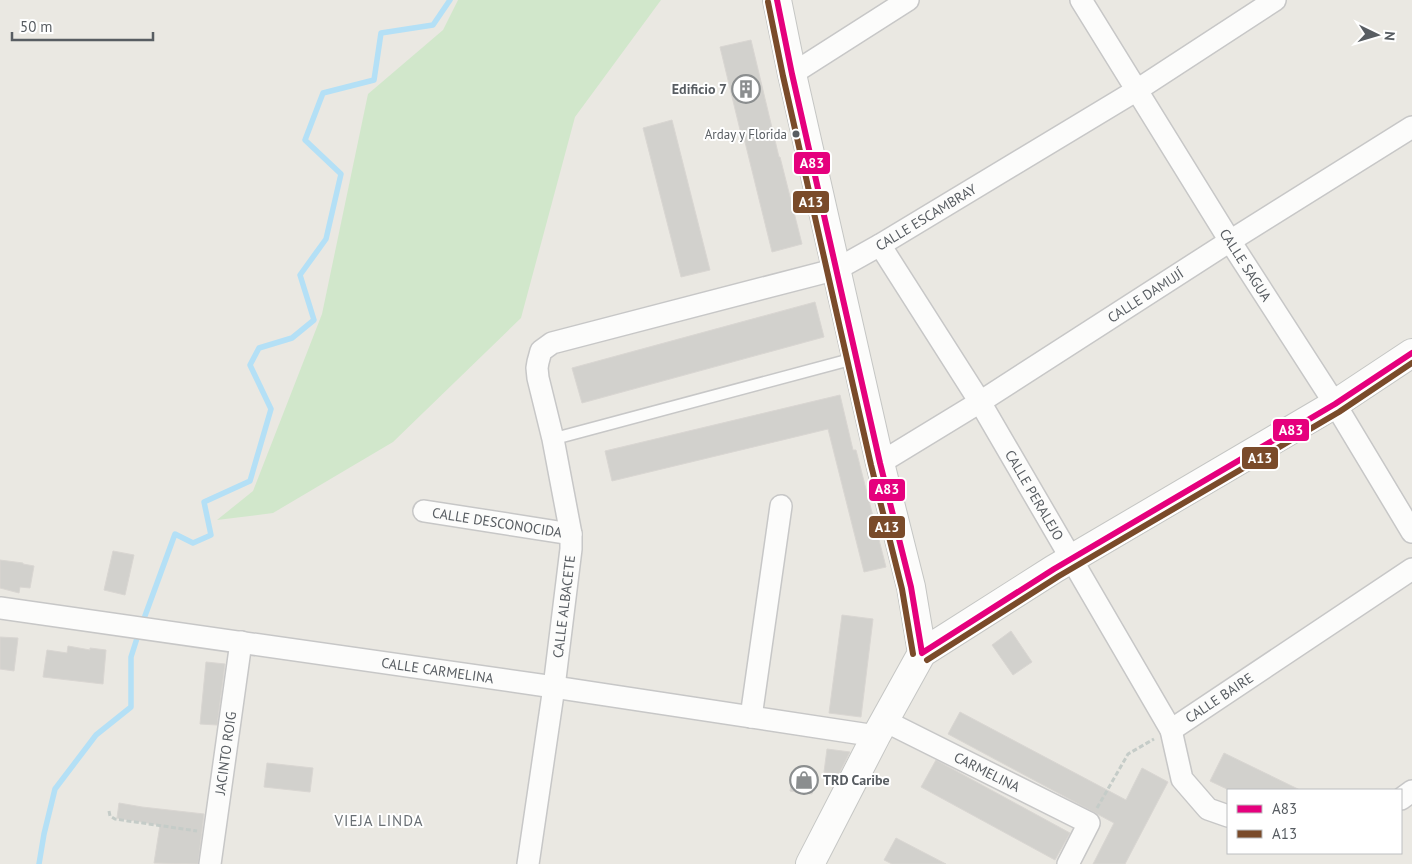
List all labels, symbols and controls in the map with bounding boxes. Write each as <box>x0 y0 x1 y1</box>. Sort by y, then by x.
scale bar <box>12 10 154 42</box>
north arrow <box>1352 10 1402 60</box>
text: 50 m <box>20 17 53 36</box>
text: N <box>1381 31 1399 42</box>
building icon: Edificio 7 <box>731 74 761 104</box>
place label: Edificio 7 <box>672 80 727 98</box>
place label: Arday y Florida <box>705 126 787 143</box>
marker: Arday y Florida <box>791 129 801 139</box>
line badge: A83 <box>793 151 831 175</box>
text: A83 <box>800 154 824 172</box>
street label: CALLE ESCAMBRAY <box>872 180 980 255</box>
line badge: A13 <box>792 190 830 214</box>
text: A13 <box>799 193 823 211</box>
street label: CALLE SAGUA <box>1216 225 1276 305</box>
street label: CALLE DAMUJÍ <box>1104 264 1188 327</box>
line badge: A83 <box>1272 418 1310 442</box>
text: A83 <box>1279 421 1303 439</box>
line badge: A13 <box>1241 446 1279 470</box>
street label: CALLE PERALEJO <box>1001 447 1068 544</box>
text: A13 <box>1248 449 1272 467</box>
line badge: A83 <box>868 478 906 502</box>
text: A83 <box>875 480 899 498</box>
street label: CALLE DESCONOCIDA <box>431 503 564 542</box>
line badge: A13 <box>868 515 906 539</box>
text: A13 <box>875 518 899 536</box>
street label: CALLE ALBACETE <box>549 554 579 659</box>
street label: CALLE CARMELINA <box>380 653 496 687</box>
street label: CALLE BAIRE <box>1182 669 1257 727</box>
street label: JACINTO ROIG <box>211 710 240 797</box>
street label: CARMELINA <box>951 748 1024 796</box>
shop icon: TRD Caribe <box>789 765 819 795</box>
place label: TRD Caribe <box>823 771 890 789</box>
legend <box>1227 789 1402 854</box>
text: A83 <box>1272 799 1297 818</box>
district label: VIEJA LINDA <box>334 811 423 830</box>
text: A13 <box>1272 824 1297 843</box>

